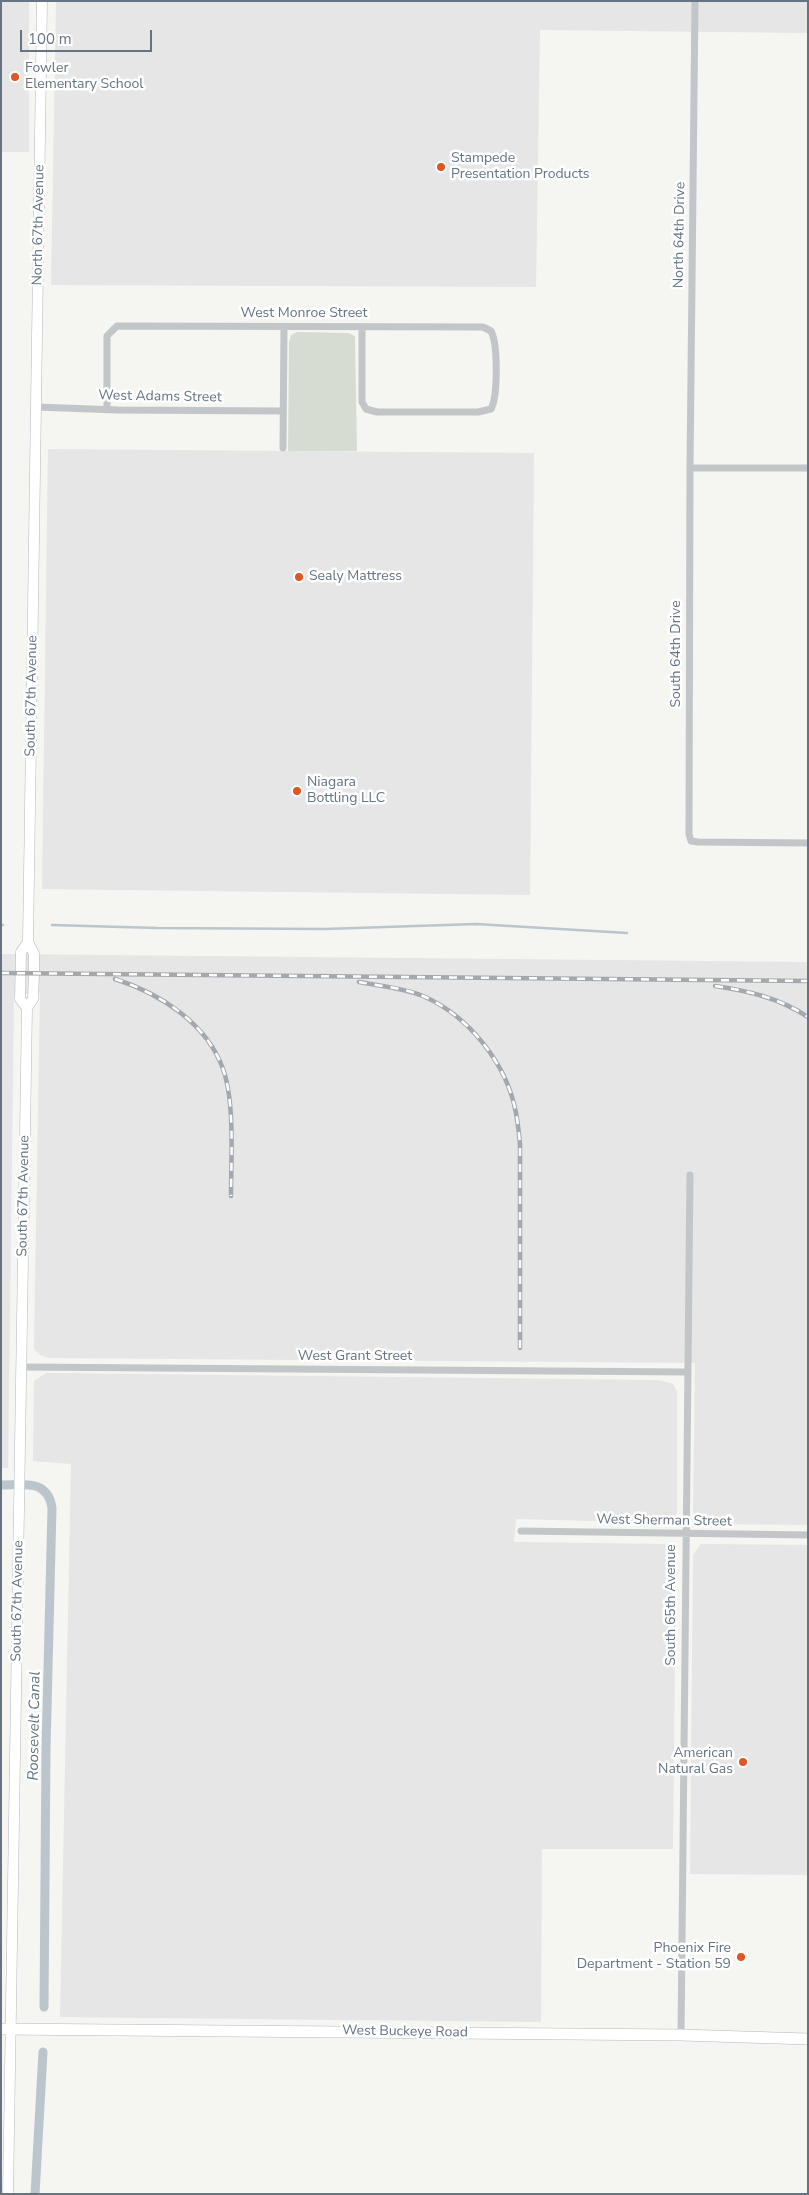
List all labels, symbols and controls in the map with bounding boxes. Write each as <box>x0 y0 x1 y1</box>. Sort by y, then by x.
scale bar <box>22 20 155 52</box>
text: 100 m <box>28 29 72 49</box>
place label: Fowler Elementary School <box>25 61 143 94</box>
marker: Fowler Elementary School <box>9 71 21 83</box>
place label: Stampede Presentation Products <box>451 151 590 184</box>
marker: Stampede Presentation Products <box>435 161 447 173</box>
street label: North 67th Avenue <box>30 164 48 286</box>
street label: North 64th Drive <box>671 182 689 288</box>
street label: West Monroe Street <box>241 306 367 322</box>
street label: West Adams Street <box>98 388 222 406</box>
place label: Sealy Mattress <box>309 569 402 585</box>
marker: Sealy Mattress <box>293 571 305 583</box>
street label: South 64th Drive <box>669 600 685 708</box>
street label: South 67th Avenue <box>23 635 41 757</box>
place label: Niagara Bottling LLC <box>307 775 385 808</box>
marker: Niagara Bottling LLC <box>291 785 303 797</box>
street label: South 67th Avenue <box>15 1135 33 1257</box>
street label: West Grant Street <box>298 1349 412 1365</box>
street label: West Sherman Street <box>596 1511 732 1531</box>
street label: South 67th Avenue <box>9 1540 27 1662</box>
street label: South 65th Avenue <box>664 1544 680 1666</box>
water label: Roosevelt Canal <box>25 1671 45 1781</box>
place label: American Natural Gas <box>658 1746 733 1778</box>
marker: American Natural Gas <box>737 1756 749 1768</box>
place label: Phoenix Fire Department - Station 59 <box>577 1941 731 1974</box>
marker: Phoenix Fire Department - Station 59 <box>735 1951 747 1963</box>
street label: West Buckeye Road <box>342 2023 468 2041</box>

